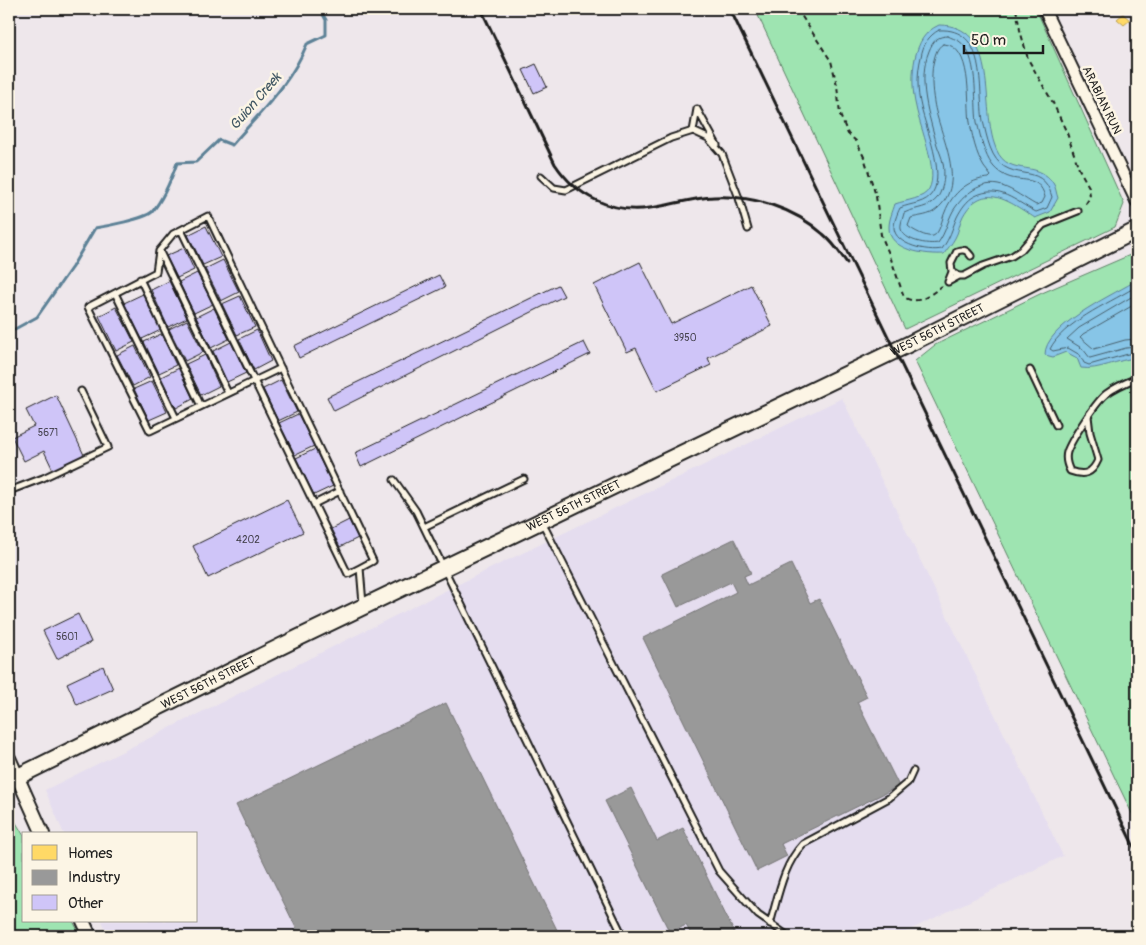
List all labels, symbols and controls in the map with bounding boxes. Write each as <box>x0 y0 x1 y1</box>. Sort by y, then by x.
scale bar <box>964 22 1042 54</box>
text: 50 m <box>971 31 1006 50</box>
street label: ARABIAN RUN <box>1079 64 1124 137</box>
water label: Guion Creek <box>226 68 286 133</box>
street label: WEST 56TH STREET <box>888 300 987 360</box>
house number: 3950 <box>674 332 697 344</box>
house number: 5671 <box>38 427 58 439</box>
street label: WEST 56TH STREET <box>524 477 623 535</box>
house number: 4202 <box>236 534 260 546</box>
house number: 5601 <box>56 631 78 643</box>
street label: WEST 56TH STREET <box>159 653 258 713</box>
legend <box>22 832 198 922</box>
text: Homes <box>68 844 113 863</box>
text: Industry <box>68 868 121 887</box>
text: Other <box>68 894 104 913</box>

